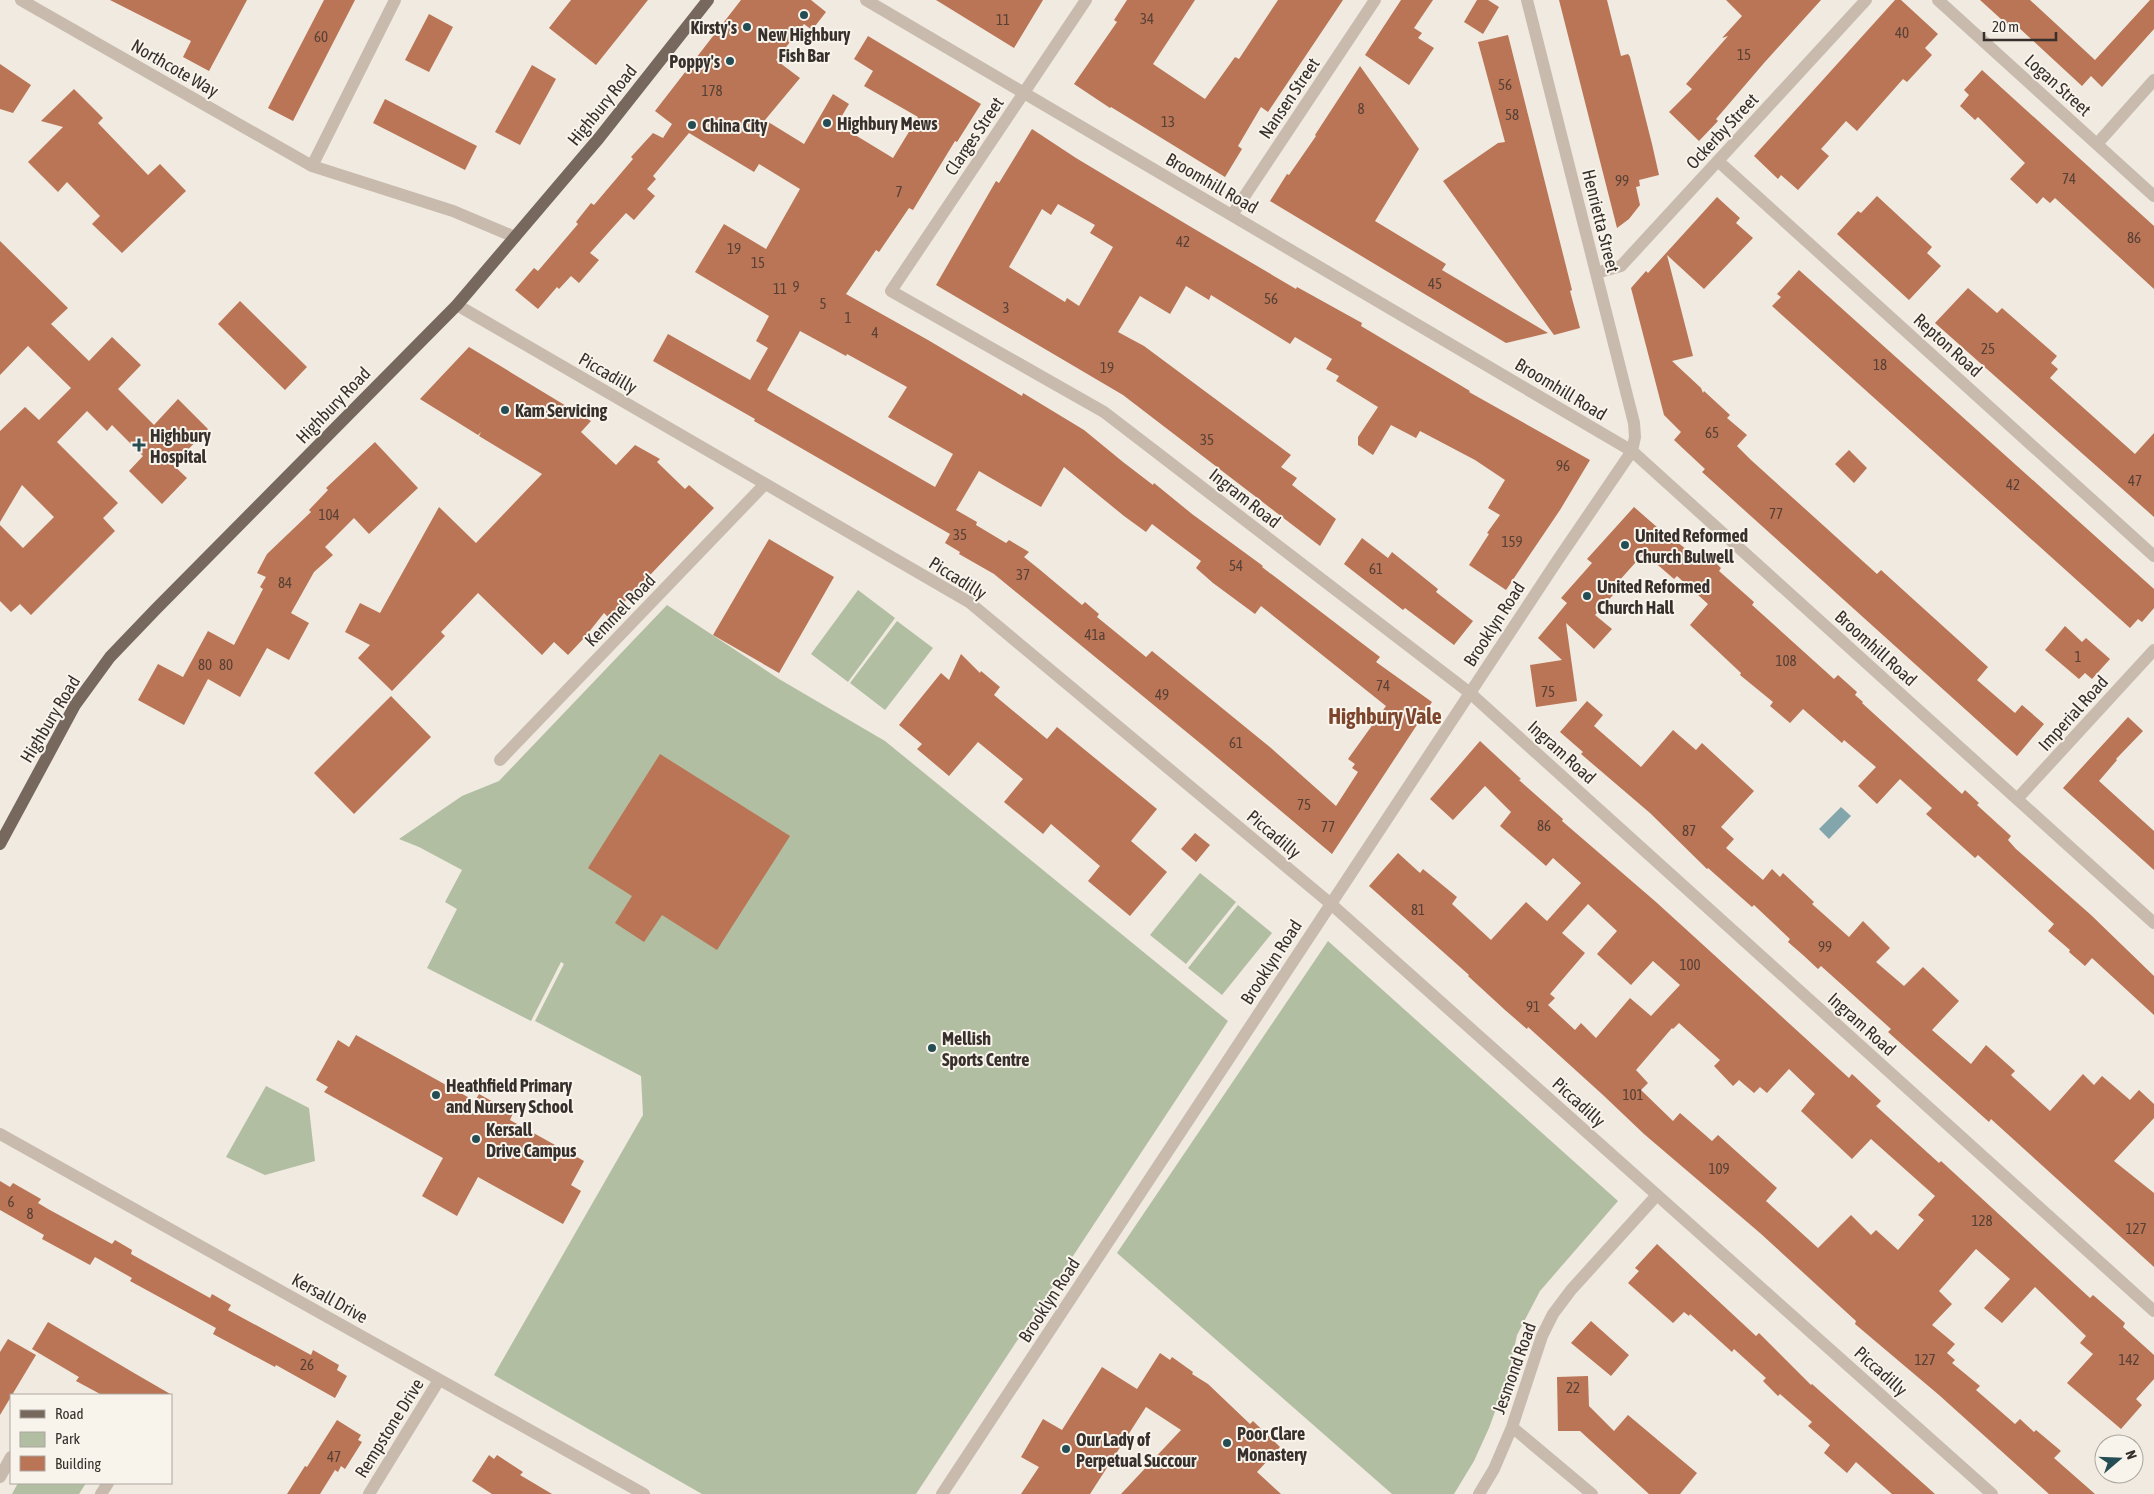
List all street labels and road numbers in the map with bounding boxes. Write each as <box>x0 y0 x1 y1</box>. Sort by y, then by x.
street label: Northcote Way <box>128 35 222 101</box>
street label: Logan Street <box>2021 50 2095 120</box>
street label: Nansen Street <box>1254 54 1324 142</box>
street label: Highbury Road <box>563 60 641 150</box>
street label: Ockerby Street <box>1682 89 1762 173</box>
street label: Clarges Street <box>940 93 1008 179</box>
street label: Broomhill Road <box>1162 148 1262 218</box>
street label: Henrietta Street <box>1578 167 1624 275</box>
street label: Repton Road <box>1909 309 1987 381</box>
street label: Piccadilly <box>575 348 641 398</box>
street label: Broomhill Road <box>1511 353 1611 425</box>
street label: Highbury Road <box>291 363 375 447</box>
street label: Ingram Road <box>1205 464 1285 532</box>
street label: Piccadilly <box>925 552 991 604</box>
street label: Kemmel Road <box>580 569 660 651</box>
street label: Brooklyn Road <box>1459 578 1529 670</box>
street label: Broomhill Road <box>1831 606 1921 690</box>
street label: Imperial Road <box>2034 671 2112 755</box>
street label: Highbury Road <box>16 672 84 766</box>
street label: Ingram Road <box>1524 716 1600 788</box>
street label: Piccadilly <box>1243 805 1305 863</box>
street label: Brooklyn Road <box>1236 916 1306 1008</box>
street label: Ingram Road <box>1824 988 1900 1060</box>
street label: Piccadilly <box>1548 1073 1610 1131</box>
street label: Brooklyn Road <box>1014 1254 1084 1346</box>
street label: Kersall Drive <box>288 1269 372 1327</box>
street label: Jesmond Road <box>1488 1319 1540 1417</box>
street label: Piccadilly <box>1850 1342 1912 1400</box>
street label: Rempstone Drive <box>350 1375 428 1481</box>

